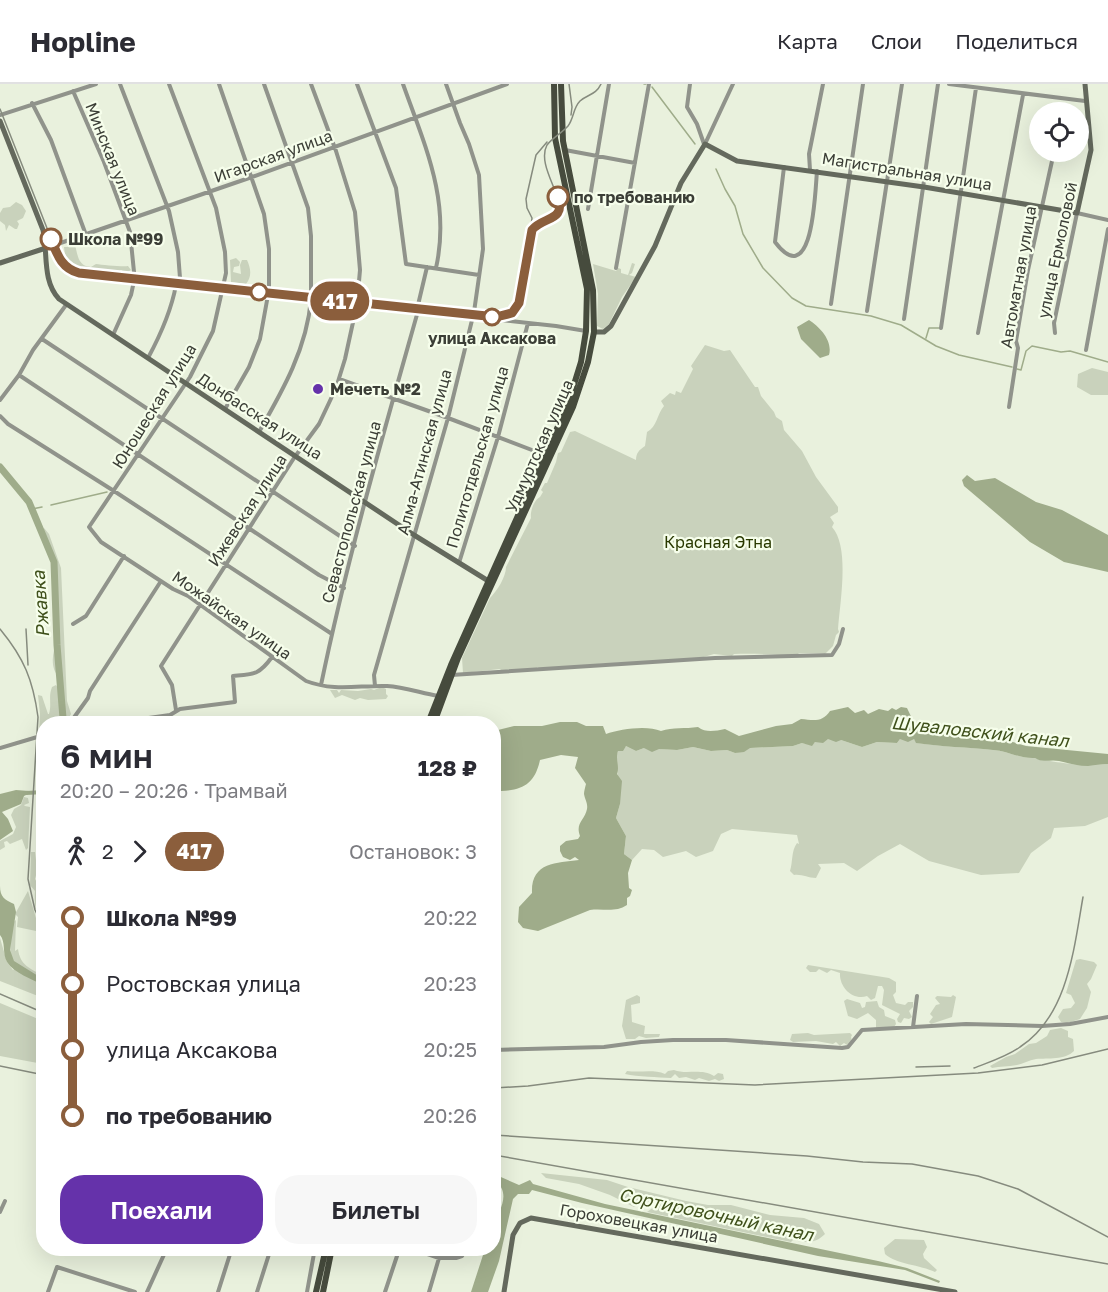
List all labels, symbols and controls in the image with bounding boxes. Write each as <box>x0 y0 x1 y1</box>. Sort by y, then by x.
text: Hopline <box>30 25 136 58</box>
text: Карта <box>777 28 838 54</box>
text: Слои <box>871 28 922 54</box>
text: Поделиться <box>955 28 1078 54</box>
street label: Минская улица <box>81 100 145 218</box>
map controls <box>1029 102 1089 162</box>
button: locate <box>1029 102 1089 162</box>
street label: Игарская улица <box>211 125 335 187</box>
street label: Магистральная улица <box>821 148 993 194</box>
street label: улица Ермоловой <box>1033 180 1081 320</box>
marker: по требованию <box>547 186 569 208</box>
place label: по требованию <box>574 187 695 207</box>
street label: Автоматная улица <box>996 204 1040 350</box>
marker: Школа №99 <box>40 228 62 250</box>
place label: Школа №99 <box>68 229 163 249</box>
line badge: 417 <box>306 282 374 320</box>
unlabelled marker <box>250 283 268 301</box>
text: 417 <box>322 288 358 314</box>
marker: улица Аксакова <box>483 308 501 326</box>
place label: улица Аксакова <box>428 328 556 348</box>
street label: Юношеская улица <box>107 340 201 472</box>
street label: Политотдельская улица <box>441 364 513 550</box>
street label: Алма-Атинская улица <box>392 367 456 537</box>
street label: Донбасская улица <box>194 368 326 464</box>
street label: Удмуртская улица <box>501 376 577 516</box>
place label: Мечеть №2 <box>330 379 421 399</box>
marker: Мечеть №2 <box>311 382 325 396</box>
street label: Севастопольская улица <box>317 419 385 605</box>
street label: Ижевская улица <box>203 450 291 570</box>
park label: Красная Этна <box>664 532 772 552</box>
street label: Можайская улица <box>168 566 296 664</box>
water label: Ржавка <box>27 569 53 638</box>
water label: Шуваловский канал <box>890 711 1071 751</box>
text: 6 мин <box>60 736 153 775</box>
text: 128 ₽ <box>418 754 477 781</box>
text: 20:20 – 20:26 · Трамвай <box>60 778 288 802</box>
icon: walk <box>60 835 93 868</box>
icon: forward <box>123 835 156 868</box>
text: 417 <box>177 838 212 864</box>
text: 2 <box>102 839 114 863</box>
text: Остановок: 3 <box>349 839 477 863</box>
text: Школа №99 <box>106 904 237 931</box>
text: 20:22 <box>424 905 477 929</box>
text: Ростовская улица <box>106 970 301 997</box>
text: 20:23 <box>424 971 477 995</box>
text: улица Аксакова <box>106 1036 278 1063</box>
text: 20:25 <box>424 1037 477 1061</box>
text: по требованию <box>106 1102 272 1129</box>
text: 20:26 <box>423 1103 477 1127</box>
button: Поехали <box>60 1175 263 1244</box>
button: Билеты <box>275 1175 477 1244</box>
water label: Сортировочный канал <box>617 1183 817 1246</box>
street label: Гороховецкая улица <box>558 1199 720 1247</box>

